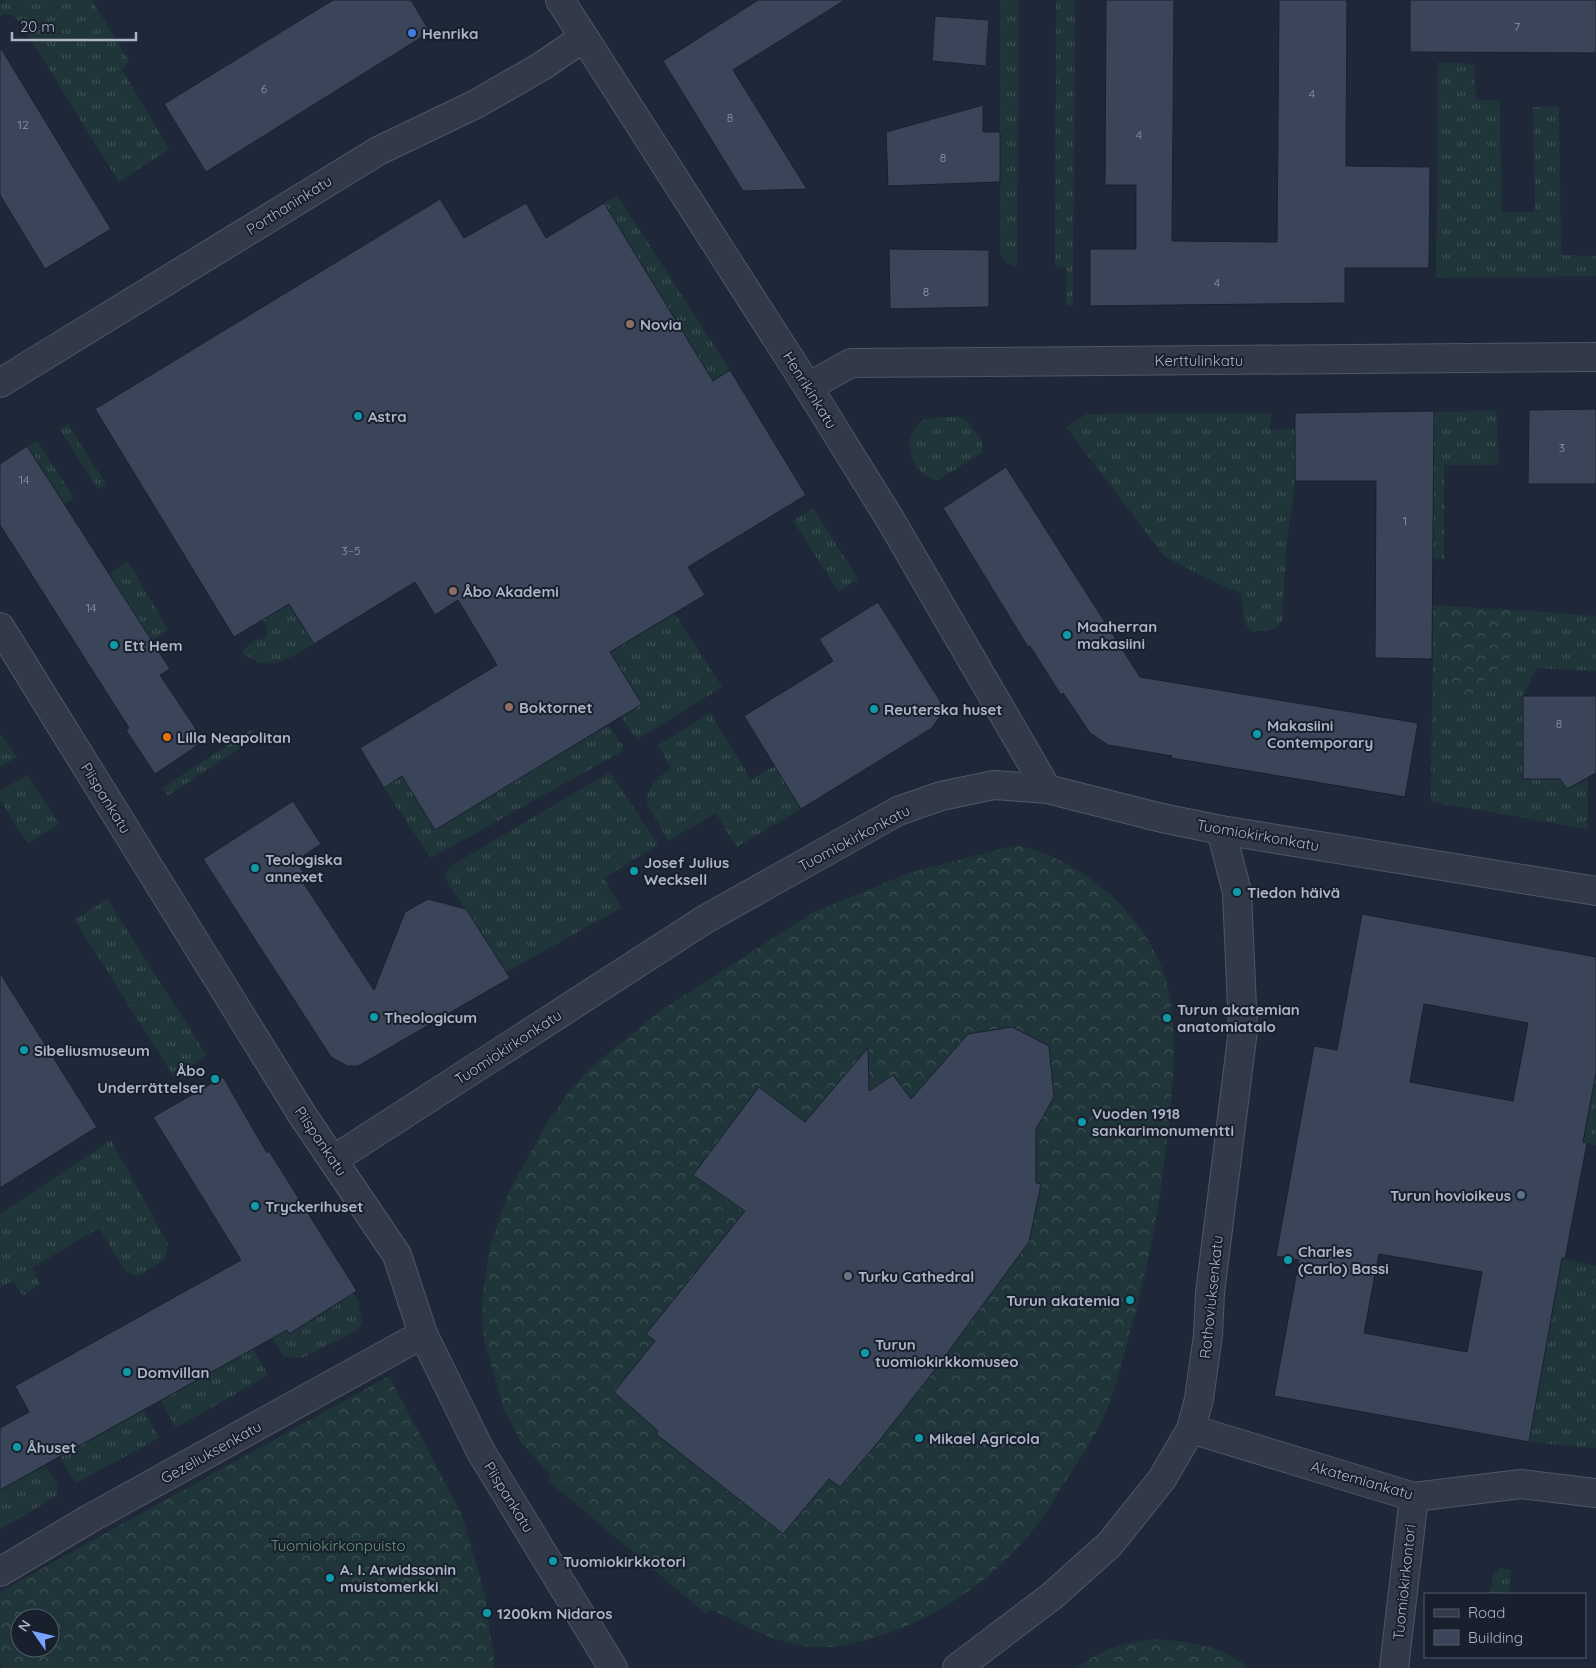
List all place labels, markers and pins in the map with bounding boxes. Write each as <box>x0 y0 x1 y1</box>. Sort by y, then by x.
place label: Henrika <box>422 24 479 43</box>
marker: Henrika <box>406 27 418 39</box>
place label: Novia <box>640 315 682 334</box>
marker: Novia <box>624 318 636 330</box>
place label: Astra <box>368 407 407 426</box>
marker: Astra <box>352 410 364 422</box>
place label: Åbo Akademi <box>463 582 559 601</box>
marker: Åbo Akademi <box>447 585 459 597</box>
place label: Maaherran makasiini <box>1077 617 1157 653</box>
marker: Maaherran makasiini <box>1061 629 1073 641</box>
place label: Ett Hem <box>124 636 183 655</box>
marker: Ett Hem <box>108 639 120 651</box>
place label: Boktornet <box>519 698 593 717</box>
place label: Reuterska huset <box>884 700 1002 719</box>
marker: Boktornet <box>503 701 515 713</box>
marker: Reuterska huset <box>868 703 880 715</box>
place label: Makasiini Contemporary <box>1267 716 1373 752</box>
place label: Lilla Neapolitan <box>177 728 291 747</box>
marker: Makasiini Contemporary <box>1251 728 1263 740</box>
marker: Lilla Neapolitan <box>161 731 173 743</box>
place label: Teologiska annexet <box>265 850 342 886</box>
place label: Josef Julius Wecksell <box>644 853 729 889</box>
marker: Teologiska annexet <box>249 862 261 874</box>
marker: Josef Julius Wecksell <box>628 865 640 877</box>
place label: Tiedon häivä <box>1247 883 1340 902</box>
marker: Tiedon häivä <box>1231 886 1243 898</box>
place label: Turun akatemian anatomiatalo <box>1177 1000 1300 1036</box>
place label: Theologicum <box>384 1008 477 1027</box>
marker: Theologicum <box>368 1011 380 1023</box>
marker: Turun akatemian anatomiatalo <box>1161 1012 1173 1024</box>
place label: Sibeliusmuseum <box>34 1041 150 1060</box>
marker: Sibeliusmuseum <box>18 1044 30 1056</box>
place label: Åbo Underrättelser <box>97 1061 205 1097</box>
marker: Åbo Underrättelser <box>209 1073 221 1085</box>
place label: Vuoden 1918 sankarimonumentti <box>1092 1104 1234 1140</box>
marker: Vuoden 1918 sankarimonumentti <box>1076 1116 1088 1128</box>
place label: Turun hovioikeus <box>1390 1186 1511 1205</box>
marker: Turun hovioikeus <box>1515 1189 1527 1201</box>
place label: Tryckerihuset <box>265 1197 363 1216</box>
marker: Tryckerihuset <box>249 1200 261 1212</box>
place label: Charles (Carlo) Bassi <box>1298 1242 1389 1278</box>
marker: Charles (Carlo) Bassi <box>1282 1254 1294 1266</box>
place label: Turku Cathedral <box>858 1267 974 1286</box>
marker: Turku Cathedral <box>842 1270 854 1282</box>
place label: Turun akatemia <box>1006 1291 1120 1310</box>
marker: Turun akatemia <box>1124 1294 1136 1306</box>
place label: Turun tuomiokirkkomuseo <box>875 1335 1019 1371</box>
marker: Turun tuomiokirkkomuseo <box>859 1347 871 1359</box>
place label: Domvillan <box>137 1363 209 1382</box>
marker: Domvillan <box>121 1366 133 1378</box>
place label: Mikael Agricola <box>929 1429 1040 1448</box>
marker: Mikael Agricola <box>913 1432 925 1444</box>
place label: Åhuset <box>27 1438 76 1457</box>
marker: Åhuset <box>11 1441 23 1453</box>
place label: Tuomiokirkkotori <box>563 1552 686 1571</box>
marker: Tuomiokirkkotori <box>547 1555 559 1567</box>
place label: A. I. Arwidssonin muistomerkki <box>340 1560 456 1596</box>
marker: A. I. Arwidssonin muistomerkki <box>324 1572 336 1584</box>
place label: 1200km Nidaros <box>497 1604 613 1623</box>
marker: 1200km Nidaros <box>481 1607 493 1619</box>

